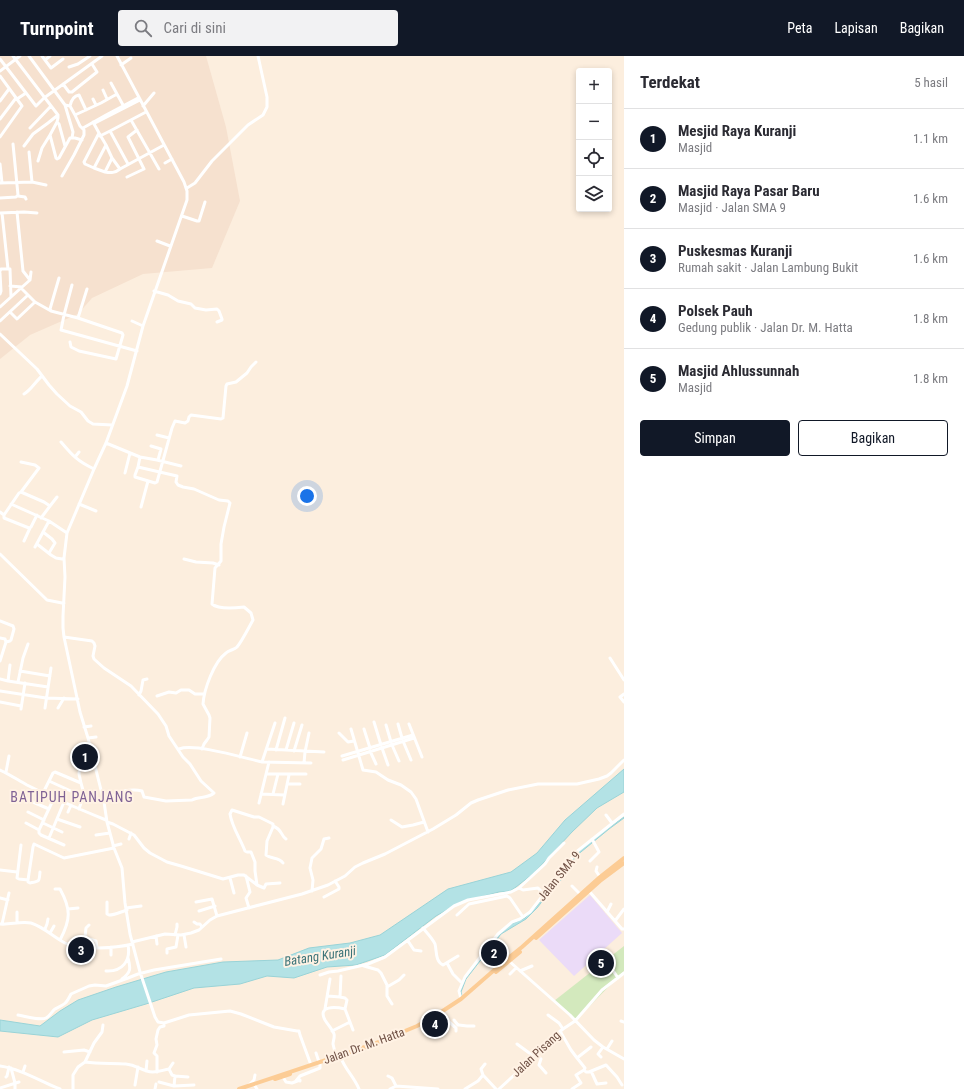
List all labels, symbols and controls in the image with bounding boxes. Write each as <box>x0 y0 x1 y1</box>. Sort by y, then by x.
search box <box>118 10 398 46</box>
text: Turnpoint <box>20 17 94 40</box>
icon: search <box>132 17 154 39</box>
text: Cari di sini <box>164 19 226 37</box>
text: Peta <box>787 20 812 36</box>
text: Lapisan <box>834 20 878 36</box>
text: Bagikan <box>900 20 944 36</box>
map controls <box>576 68 612 212</box>
button: + <box>576 68 612 104</box>
text: Terdekat <box>640 72 700 92</box>
text: 5 hasil <box>914 75 948 90</box>
button: − <box>576 104 612 140</box>
text: Mesjid Raya Kuranji <box>678 122 796 140</box>
text: 1 <box>650 131 656 146</box>
text: 1.1 km <box>913 131 948 146</box>
button: locate <box>576 140 612 176</box>
text: Masjid <box>678 140 712 155</box>
button: layers <box>576 176 612 212</box>
text: Masjid Raya Pasar Baru <box>678 182 820 200</box>
text: 2 <box>650 191 656 206</box>
text: 1.6 km <box>913 191 948 206</box>
text: Masjid · Jalan SMA 9 <box>678 200 786 215</box>
text: Puskesmas Kuranji <box>678 242 792 260</box>
text: 3 <box>650 251 656 266</box>
text: 1.6 km <box>913 251 948 266</box>
text: Rumah sakit · Jalan Lambung Bukit <box>678 260 858 275</box>
text: Polsek Pauh <box>678 302 753 320</box>
text: 4 <box>650 311 656 326</box>
text: 1.8 km <box>913 311 948 326</box>
text: Gedung publik · Jalan Dr. M. Hatta <box>678 320 853 335</box>
text: Masjid Ahlussunnah <box>678 362 799 380</box>
text: 5 <box>650 371 656 386</box>
text: 1.8 km <box>913 371 948 386</box>
text: Masjid <box>678 380 712 395</box>
button: Simpan <box>640 420 790 456</box>
button: Bagikan <box>798 420 948 456</box>
your location <box>297 486 317 506</box>
pin: 1 <box>72 742 98 772</box>
district label: BATIPUH PANJANG <box>10 789 134 805</box>
street label: Jalan SMA 9 <box>535 848 583 904</box>
pin: 3 <box>68 935 94 965</box>
pin: 2 <box>481 938 507 968</box>
water label: Batang Kuranji <box>283 943 357 969</box>
pin: 5 <box>588 948 614 978</box>
pin: 4 <box>422 1009 448 1039</box>
street label: Jalan Dr. M. Hatta <box>322 1025 407 1067</box>
street label: Jalan Pisang <box>509 1028 563 1080</box>

